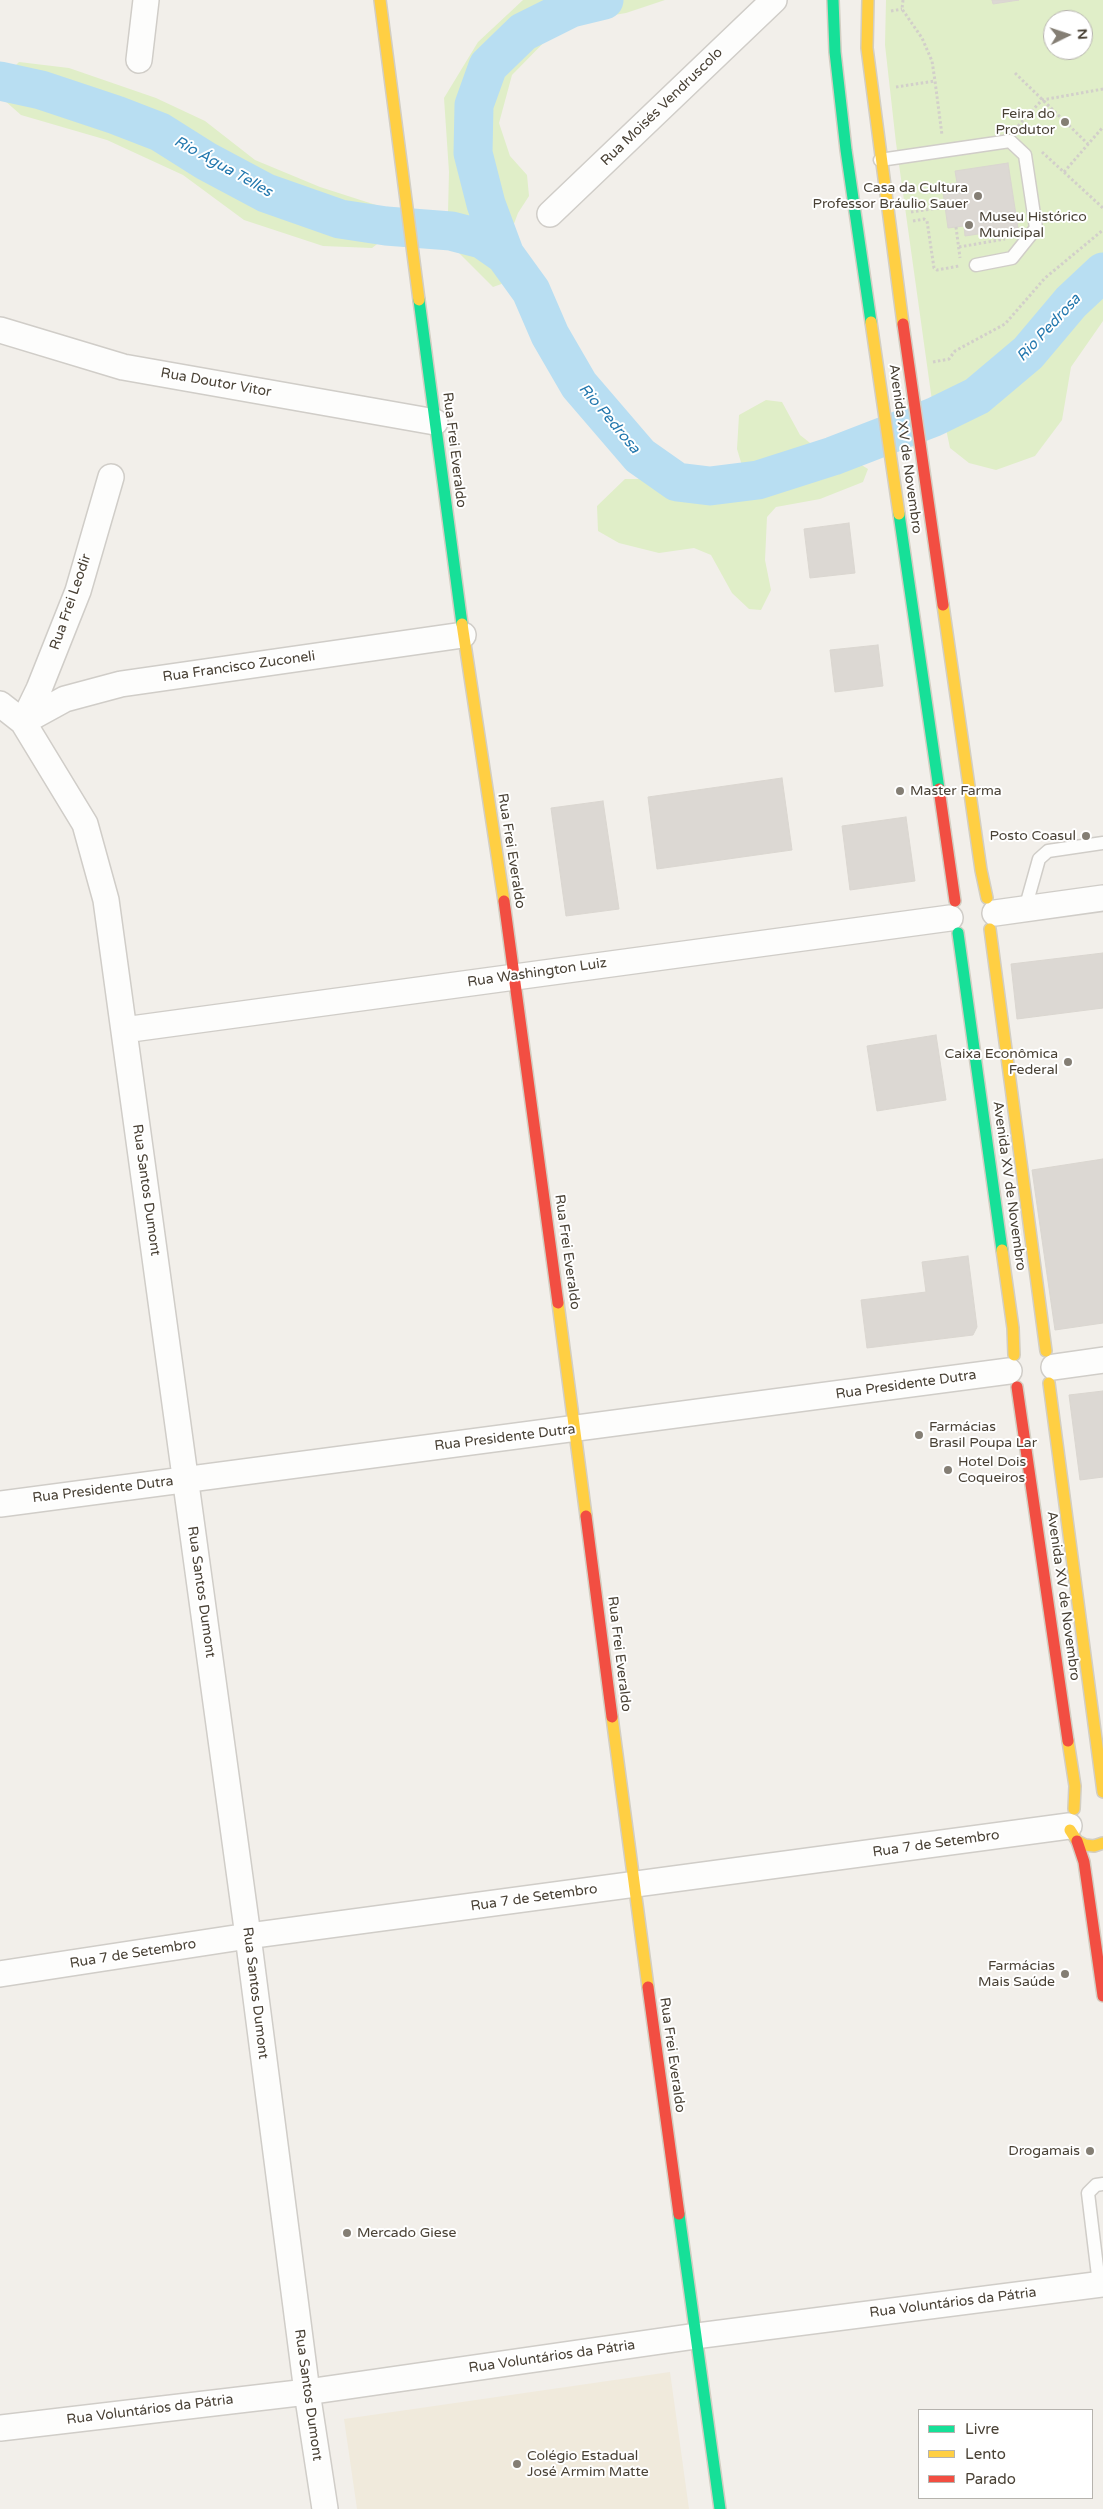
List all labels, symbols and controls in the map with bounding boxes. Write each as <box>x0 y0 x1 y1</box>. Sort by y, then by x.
north arrow <box>1043 10 1093 60</box>
text: N <box>1074 28 1091 40</box>
street label: Rua Moisés Vendruscolo <box>598 44 726 170</box>
place label: Feira do Produtor <box>996 106 1055 138</box>
marker: Feira do Produtor <box>1059 116 1071 128</box>
water label: Rio Água Telles <box>171 133 275 201</box>
place label: Casa da Cultura Professor Bráulio Sauer <box>813 180 968 212</box>
marker: Casa da Cultura Professor Bráulio Sauer <box>972 190 984 202</box>
place label: Museu Histórico Municipal <box>979 209 1087 242</box>
marker: Museu Histórico Municipal <box>963 219 975 231</box>
water label: Rio Pedrosa <box>1013 291 1085 365</box>
street label: Avenida XV de Novembro <box>885 363 925 535</box>
street label: Rua Doutor Vitor <box>159 365 273 401</box>
water label: Rio Pedrosa <box>575 380 643 458</box>
street label: Rua Frei Everaldo <box>439 391 469 509</box>
street label: Rua Frei Leodir <box>47 552 95 652</box>
street label: Rua Francisco Zuconeli <box>162 648 316 686</box>
place label: Master Farma <box>910 783 1002 799</box>
marker: Master Farma <box>894 785 906 797</box>
street label: Rua Frei Everaldo <box>494 792 528 910</box>
place label: Posto Coasul <box>990 828 1076 844</box>
marker: Posto Coasul <box>1080 830 1092 842</box>
street label: Rua Washington Luiz <box>466 955 608 991</box>
place label: Caixa Econômica Federal <box>944 1046 1058 1078</box>
marker: Caixa Econômica Federal <box>1062 1056 1074 1068</box>
street label: Avenida XV de Novembro <box>989 1100 1029 1272</box>
street label: Rua Santos Dumont <box>128 1123 164 1257</box>
street label: Rua Frei Everaldo <box>551 1193 583 1311</box>
street label: Rua Presidente Dutra <box>835 1367 977 1403</box>
place label: Farmácias Brasil Poupa Lar <box>929 1419 1037 1451</box>
street label: Rua Presidente Dutra <box>433 1421 577 1455</box>
marker: Farmácias Brasil Poupa Lar <box>913 1429 925 1441</box>
place label: Hotel Dois Coqueiros <box>958 1454 1026 1486</box>
marker: Hotel Dois Coqueiros <box>942 1464 954 1476</box>
street label: Rua Presidente Dutra <box>31 1473 175 1507</box>
street label: Avenida XV de Novembro <box>1043 1510 1083 1682</box>
street label: Rua Santos Dumont <box>183 1525 219 1659</box>
street label: Rua Frei Everaldo <box>604 1595 634 1713</box>
street label: Rua 7 de Setembro <box>872 1827 1000 1861</box>
street label: Rua 7 de Setembro <box>470 1881 598 1915</box>
street label: Rua Santos Dumont <box>239 1926 271 2060</box>
street label: Rua 7 de Setembro <box>69 1936 197 1972</box>
place label: Farmácias Mais Saúde <box>978 1958 1055 1990</box>
marker: Farmácias Mais Saúde <box>1059 1968 1071 1980</box>
street label: Rua Frei Everaldo <box>656 1996 688 2114</box>
place label: Drogamais <box>1008 2143 1080 2159</box>
marker: Drogamais <box>1084 2145 1096 2157</box>
place label: Mercado Giese <box>357 2225 456 2241</box>
marker: Mercado Giese <box>341 2227 353 2239</box>
street label: Rua Voluntários da Pátria <box>869 2284 1037 2322</box>
street label: Rua Santos Dumont <box>290 2328 326 2462</box>
street label: Rua Voluntários da Pátria <box>468 2337 636 2377</box>
street label: Rua Voluntários da Pátria <box>66 2391 234 2429</box>
legend <box>918 2409 1093 2499</box>
text: Livre <box>965 2420 999 2438</box>
text: Lento <box>965 2445 1006 2463</box>
place label: Colégio Estadual José Armim Matte <box>527 2448 649 2480</box>
marker: Colégio Estadual José Armim Matte <box>511 2458 523 2470</box>
text: Parado <box>965 2470 1016 2488</box>

